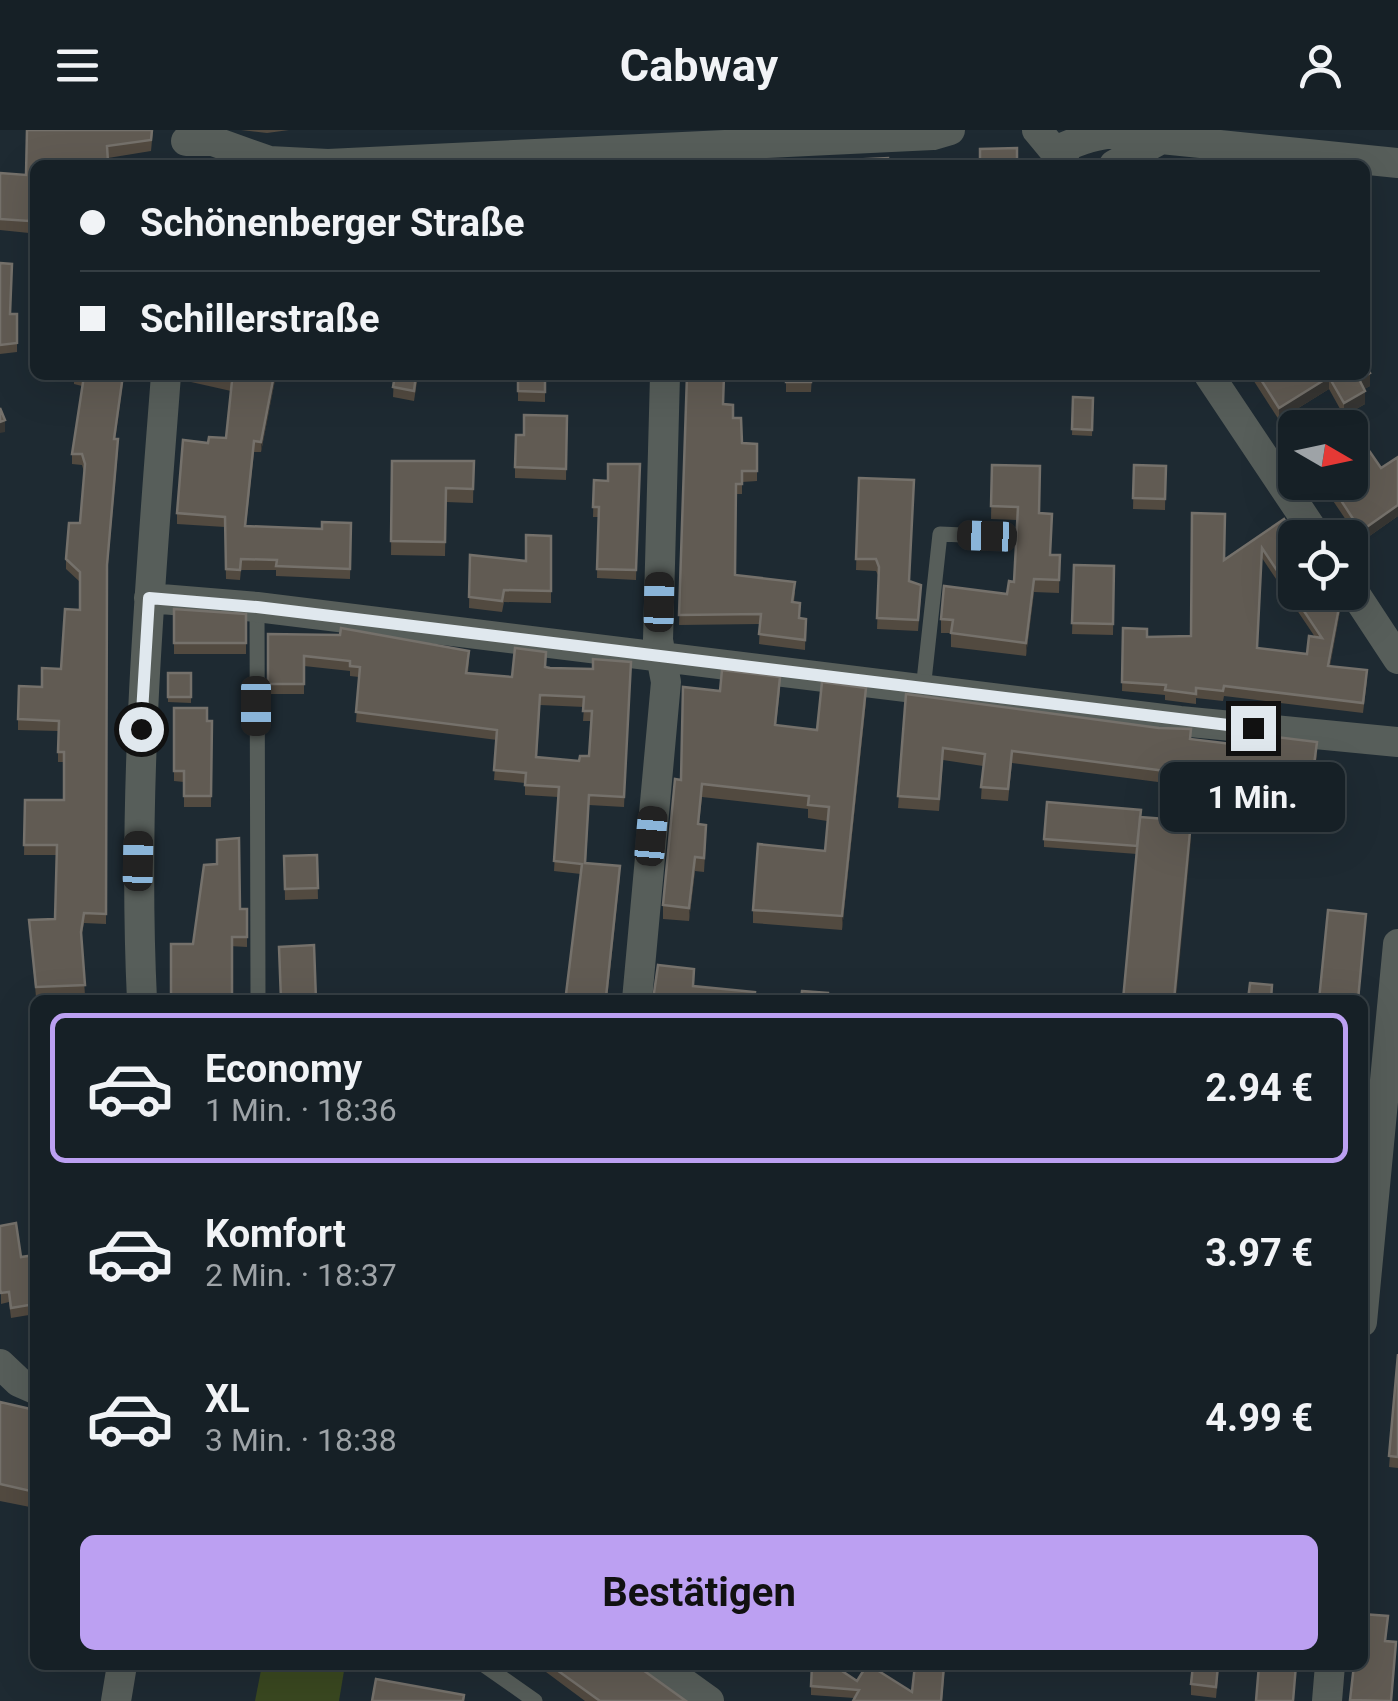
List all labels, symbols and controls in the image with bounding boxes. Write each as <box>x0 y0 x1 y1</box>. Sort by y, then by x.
icon: menu <box>50 38 105 93</box>
icon: person <box>1293 38 1348 93</box>
text: Cabway <box>620 39 778 92</box>
text: Schönenberger Straße <box>140 201 525 245</box>
text: Schillerstraße <box>140 297 380 341</box>
north arrow <box>1278 410 1368 500</box>
map controls <box>1278 410 1368 610</box>
car <box>956 520 1018 552</box>
button: locate <box>1278 520 1368 610</box>
car <box>643 572 675 632</box>
car <box>241 676 271 736</box>
route end <box>1231 706 1276 751</box>
route start <box>119 707 164 752</box>
callout: 1 Min. <box>1160 763 1346 833</box>
text: 1 Min. <box>1207 778 1298 816</box>
car <box>633 805 669 867</box>
car <box>122 831 154 891</box>
icon: car <box>85 1043 175 1133</box>
text: Economy <box>205 1047 362 1091</box>
text: 2.94 € <box>1205 1066 1313 1110</box>
text: 1 Min. · 18:36 <box>205 1091 397 1129</box>
icon: car <box>85 1208 175 1298</box>
text: Komfort <box>205 1212 346 1256</box>
text: 3.97 € <box>1205 1231 1313 1275</box>
text: 2 Min. · 18:37 <box>205 1256 397 1294</box>
icon: car <box>85 1373 175 1463</box>
text: XL <box>205 1377 250 1421</box>
text: 4.99 € <box>1205 1396 1313 1440</box>
text: 3 Min. · 18:38 <box>205 1421 397 1459</box>
button: Bestätigen <box>80 1535 1318 1650</box>

